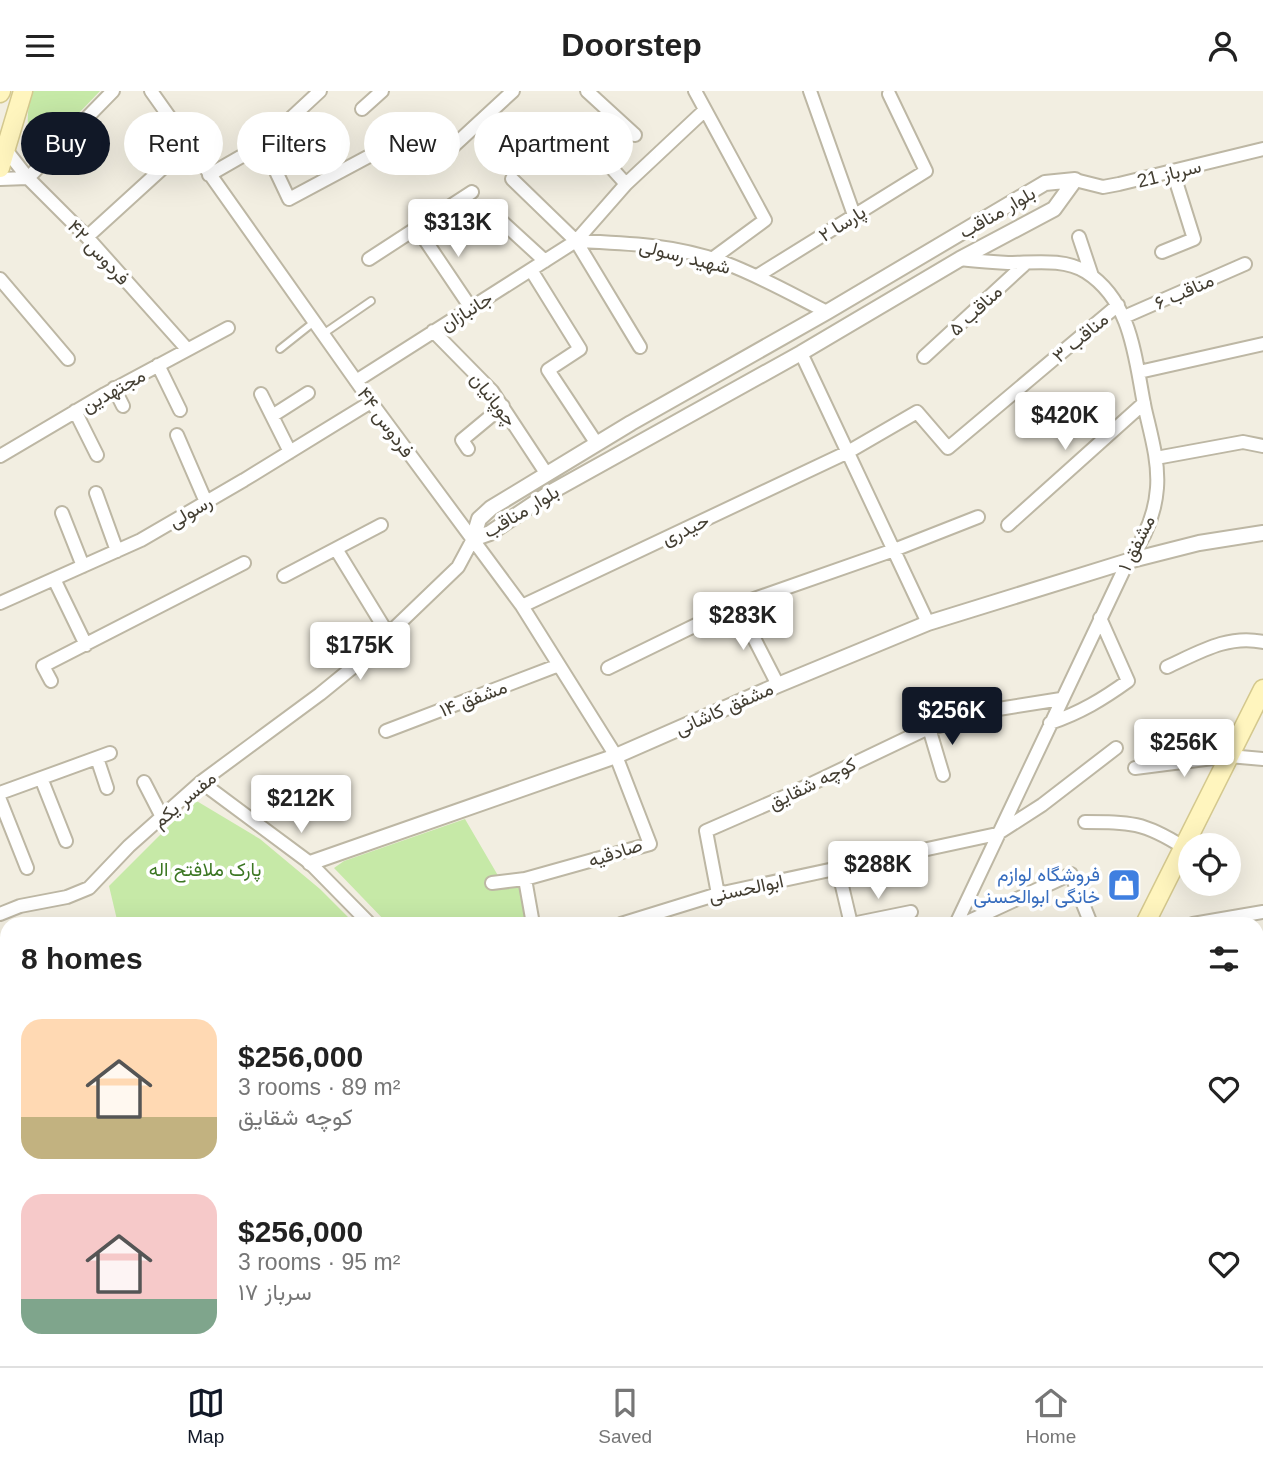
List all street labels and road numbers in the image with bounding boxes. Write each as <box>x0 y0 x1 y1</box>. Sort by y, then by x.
street label: سرباز 21 <box>1135 155 1204 193</box>
street label: بلوار مناقب <box>956 182 1039 243</box>
street label: پارسا ۲ <box>815 201 871 248</box>
street label: فردوس ۴۲ <box>63 216 134 290</box>
street label: شهید رسولی <box>637 235 733 279</box>
street label: مناقب ۶ <box>1151 269 1217 315</box>
street label: مناقب ۵ <box>945 281 1007 341</box>
street label: جانبازان <box>436 287 497 336</box>
street label: مناقب ۳ <box>1048 308 1113 367</box>
street label: مجتهدین <box>78 364 149 417</box>
street label: چوپانیان <box>464 368 521 432</box>
street label: فردوس ۴۴ <box>352 383 418 462</box>
street label: بلوار مناقب <box>480 481 563 543</box>
street label: رسولی <box>165 491 216 533</box>
street label: حیدری <box>658 509 713 550</box>
street label: مشفق ۱ <box>1114 512 1160 575</box>
street label: مشفق ۱۴ <box>437 676 510 722</box>
street label: مشفق کاشانی <box>672 677 777 740</box>
street label: کوچه شقایق <box>765 753 861 816</box>
street label: مفسر یکم <box>148 767 221 833</box>
street label: صادقیه <box>586 834 645 872</box>
street label: ابوالحسنی <box>707 870 786 908</box>

